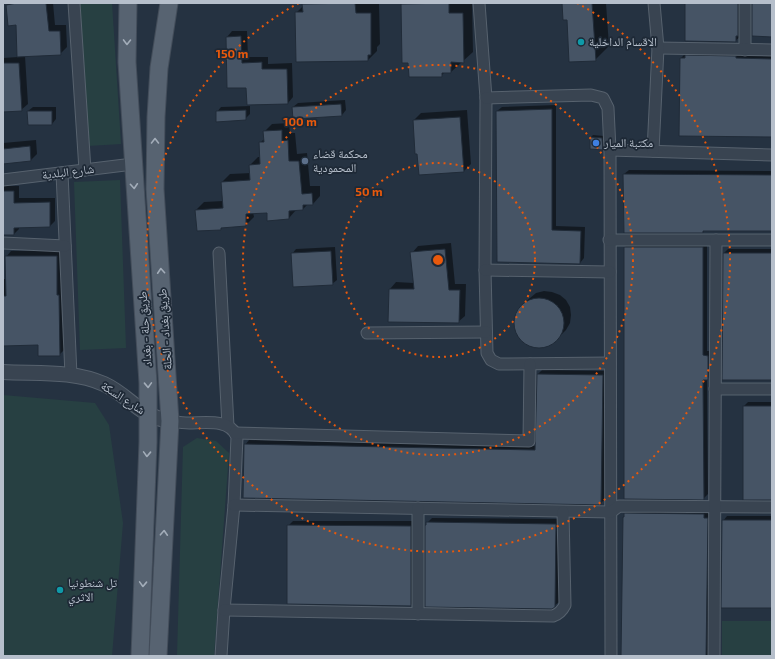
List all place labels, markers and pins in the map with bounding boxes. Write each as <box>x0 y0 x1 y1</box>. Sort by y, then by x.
place label: الاقسام الداخلية <box>589 34 657 50</box>
marker: الاقسام الداخلية <box>576 37 586 47</box>
place label: مكتبة الميار <box>603 135 653 150</box>
marker: مكتبة الميار <box>591 138 601 148</box>
place label: محكمة قضاء المحمودية <box>313 146 368 175</box>
marker: محكمة قضاء المحمودية <box>300 156 310 166</box>
centre of rings <box>431 253 445 267</box>
place label: تل شنطونيا الاثري <box>68 575 118 607</box>
marker: تل شنطونيا الاثري <box>55 585 65 595</box>

